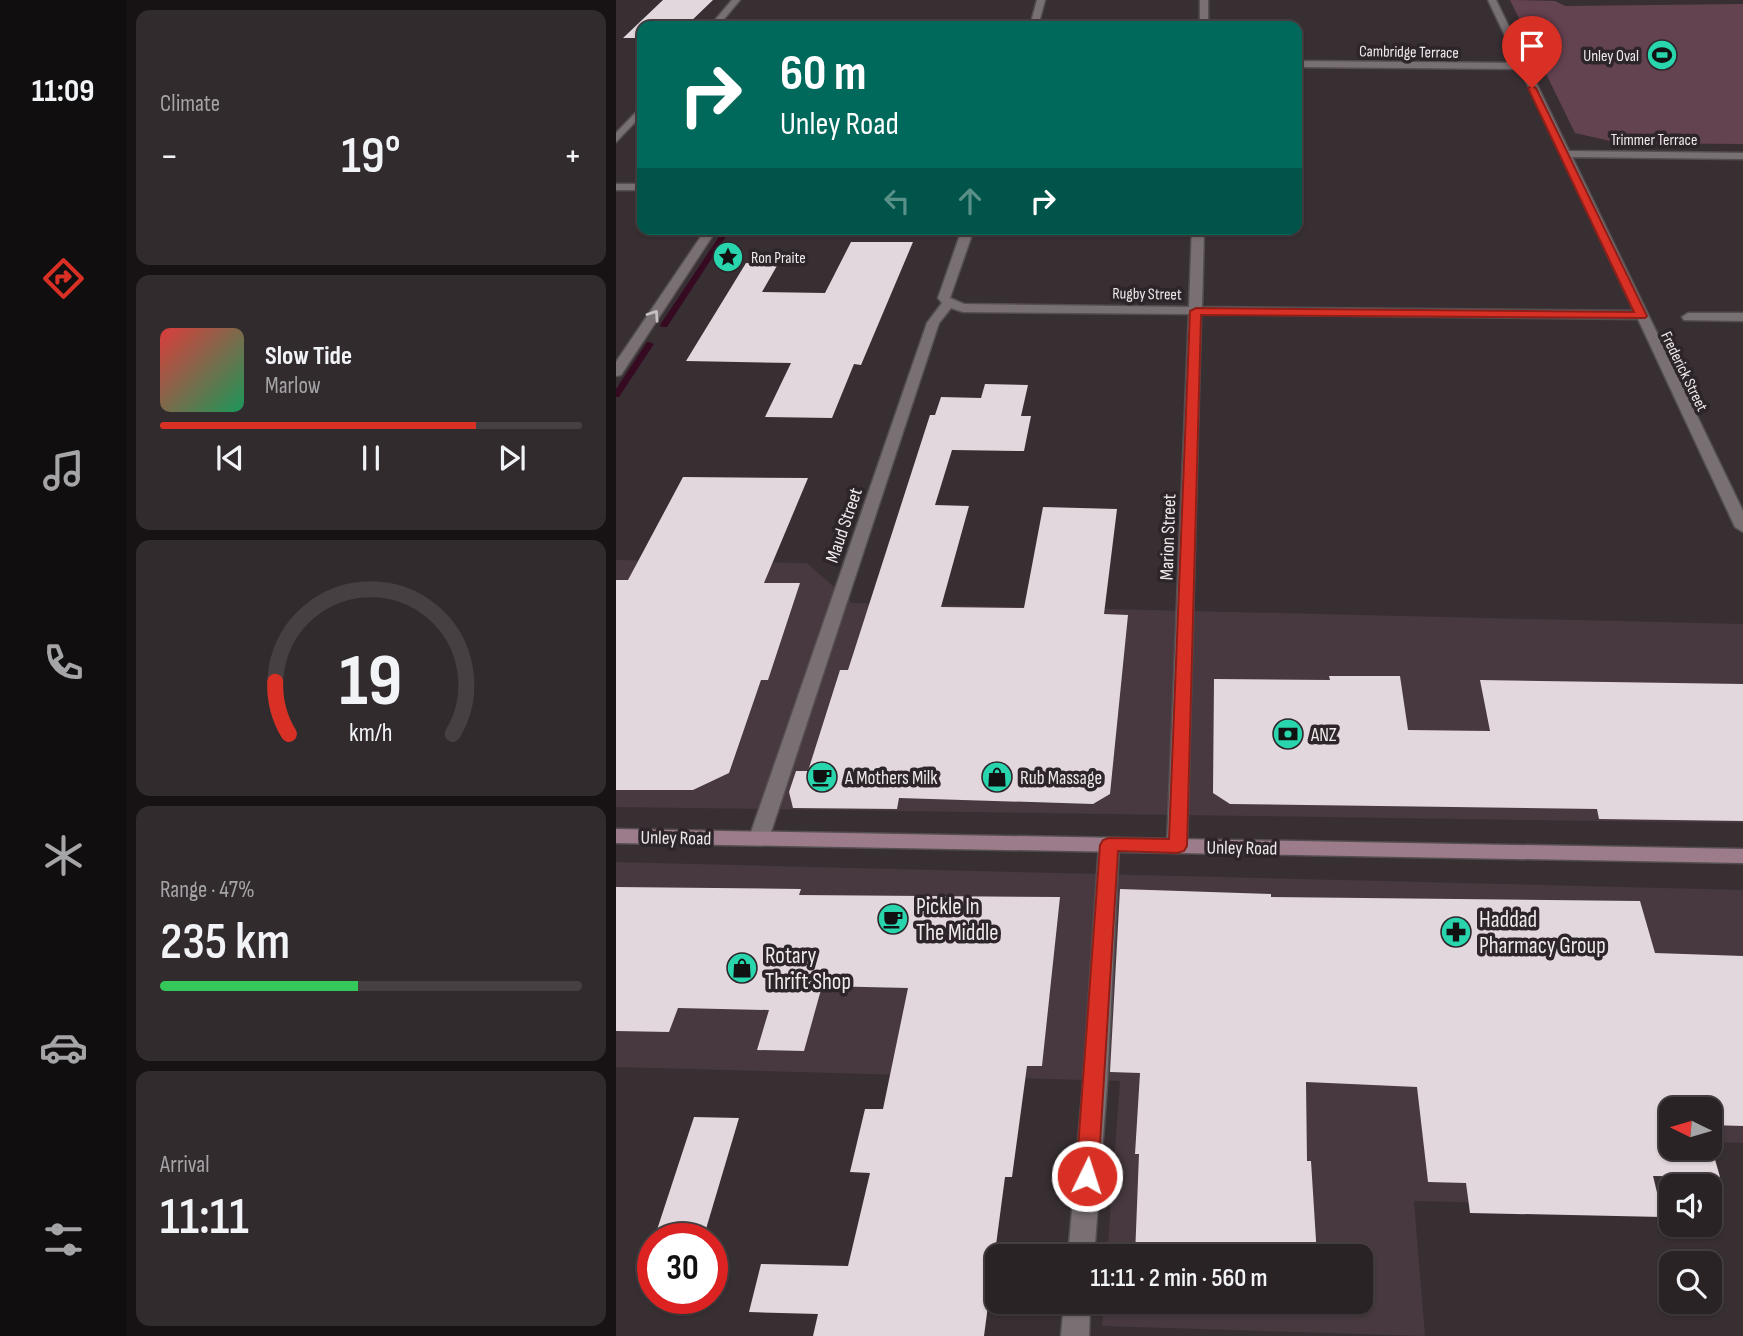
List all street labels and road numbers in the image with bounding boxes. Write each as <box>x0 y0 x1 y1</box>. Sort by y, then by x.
street label: Cambridge Terrace <box>1359 42 1459 63</box>
street label: Trimmer Terrace <box>1611 131 1697 150</box>
street label: Rugby Street <box>1112 284 1182 305</box>
street label: Frederick Street <box>1656 329 1711 415</box>
street label: Maud Street <box>821 485 868 566</box>
street label: Marion Street <box>1155 493 1182 581</box>
street label: Unley Road <box>640 826 711 851</box>
street label: Unley Road <box>1206 836 1277 861</box>

